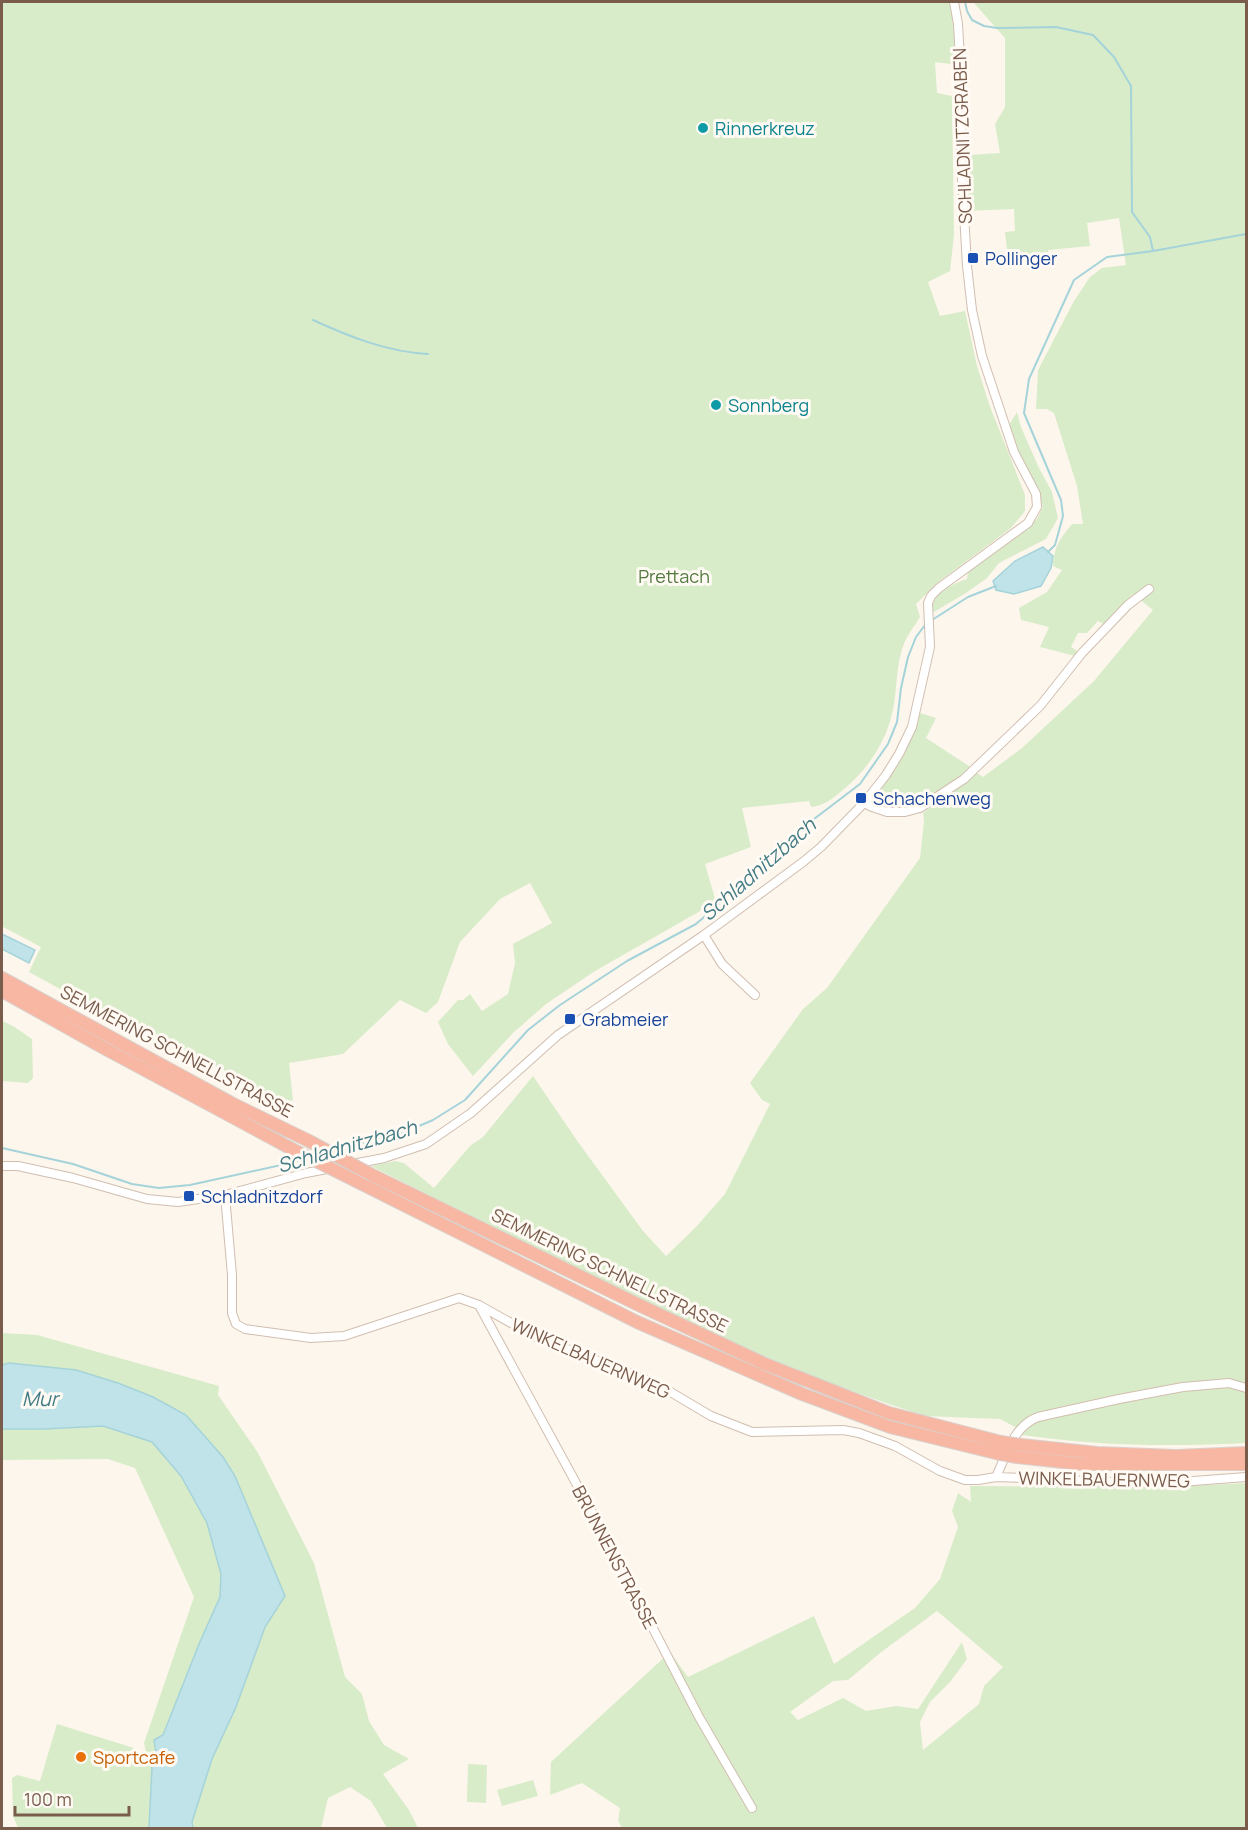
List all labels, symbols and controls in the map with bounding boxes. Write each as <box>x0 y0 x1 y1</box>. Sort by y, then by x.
street label: SCHLADNITZGRABEN <box>947 47 977 225</box>
place label: Rinnerkreuz <box>715 116 815 140</box>
marker: Rinnerkreuz <box>696 121 710 135</box>
place label: Pollinger <box>985 246 1058 270</box>
marker: Pollinger <box>966 251 980 265</box>
place label: Sonnberg <box>728 393 809 417</box>
marker: Sonnberg <box>709 398 723 412</box>
park label: Prettach <box>638 564 710 588</box>
place label: Schachenweg <box>873 786 991 810</box>
marker: Schachenweg <box>854 791 868 805</box>
water label: Schladnitzbach <box>695 811 822 926</box>
street label: SEMMERING SCHNELLSTRASSE <box>56 979 298 1123</box>
place label: Grabmeier <box>582 1007 669 1031</box>
marker: Grabmeier <box>563 1012 577 1026</box>
water label: Schladnitzbach <box>274 1113 421 1179</box>
place label: Schladnitzdorf <box>201 1184 323 1208</box>
marker: Schladnitzdorf <box>182 1189 196 1203</box>
street label: SEMMERING SCHNELLSTRASSE <box>488 1202 732 1338</box>
street label: WINKELBAUERNWEG <box>508 1312 674 1404</box>
water label: Mur <box>22 1385 61 1412</box>
street label: WINKELBAUERNWEG <box>1018 1466 1190 1492</box>
street label: BRUNNENSTRASSE <box>567 1481 663 1633</box>
place label: Sportcafe <box>93 1745 175 1769</box>
marker: Sportcafe <box>74 1750 88 1764</box>
scale bar <box>15 1779 129 1817</box>
text: 100 m <box>24 1787 72 1811</box>

